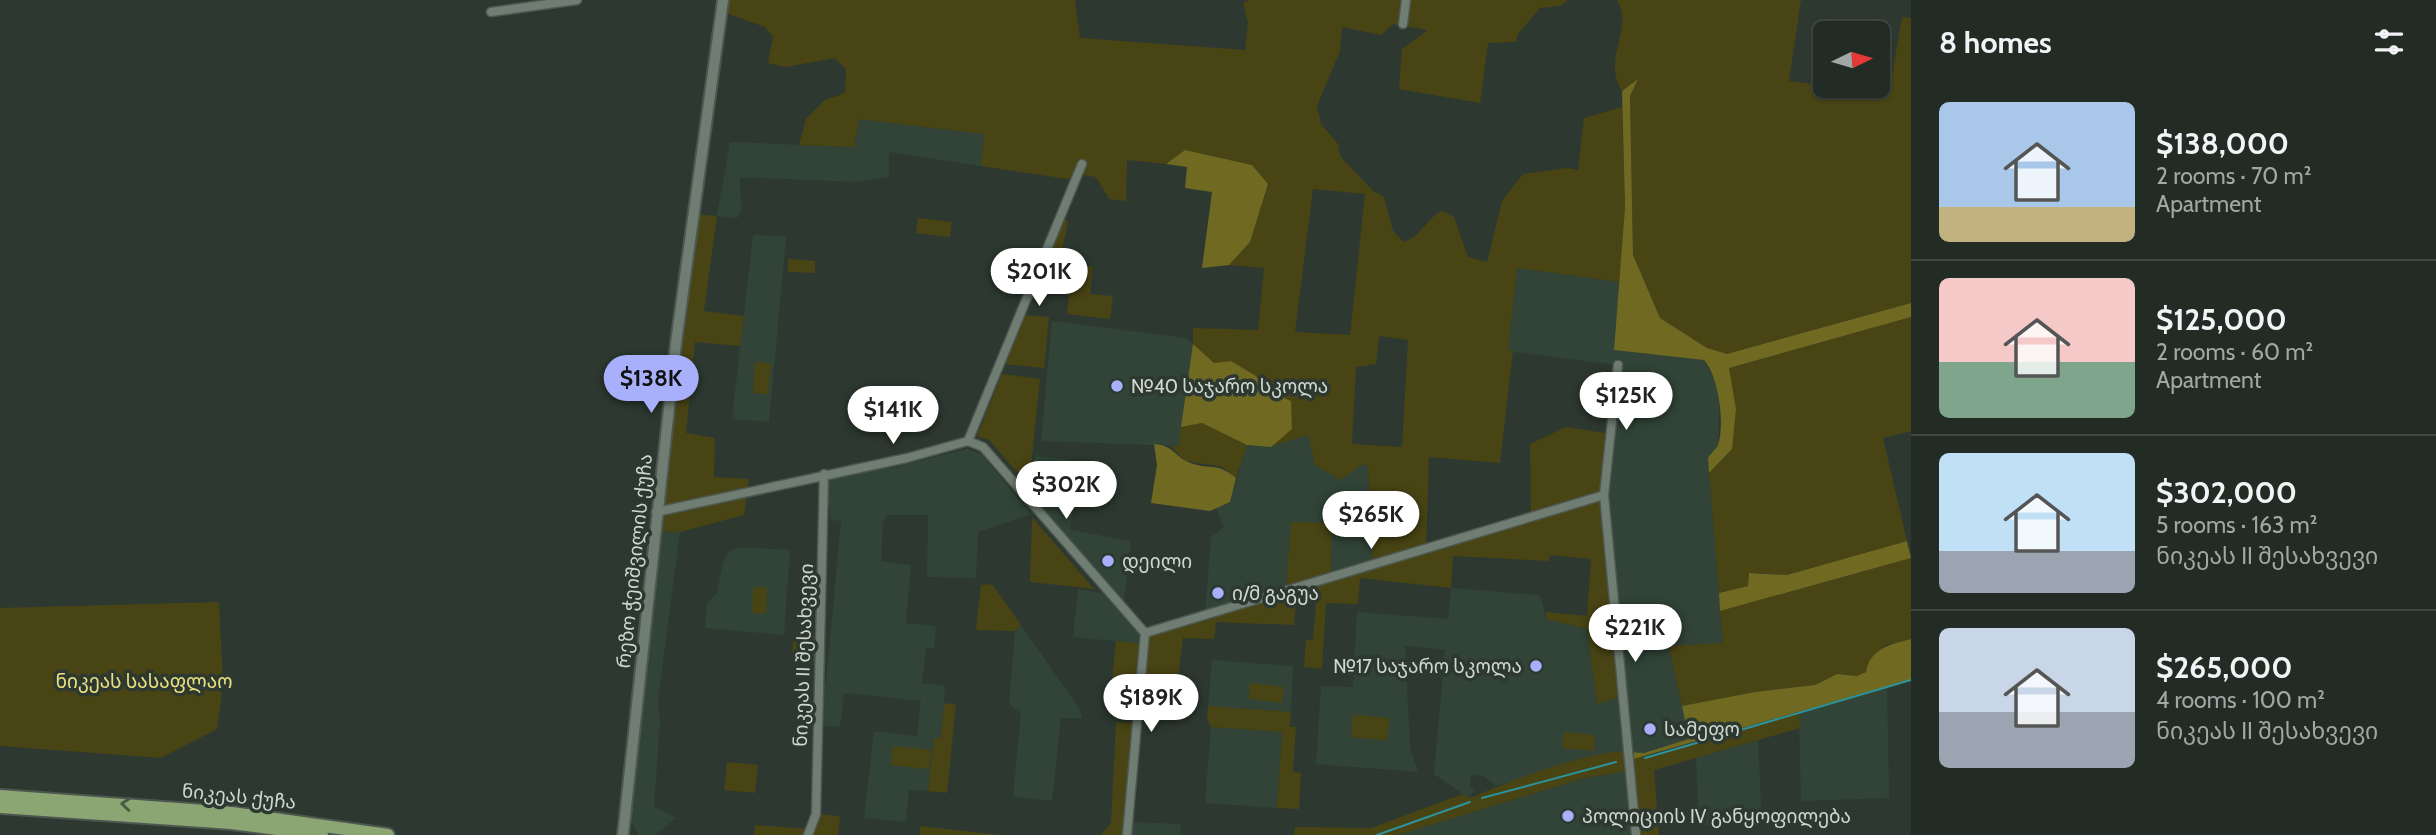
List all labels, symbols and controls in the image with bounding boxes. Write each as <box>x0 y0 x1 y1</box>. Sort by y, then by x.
north arrow <box>1813 21 1890 98</box>
map controls <box>1813 21 1890 98</box>
icon: filters <box>2370 23 2408 61</box>
text: 8 homes <box>1939 24 2052 61</box>
text: $138,000 <box>2156 125 2289 162</box>
icon: home <box>1995 130 2079 214</box>
text: 2 rooms · 70 m² <box>2156 162 2311 190</box>
text: Apartment <box>2156 190 2261 218</box>
pin: $201K <box>990 248 1088 308</box>
text: $201K <box>1007 257 1071 285</box>
text: $125,000 <box>2156 301 2287 338</box>
icon: home <box>1995 306 2079 390</box>
text: 2 rooms · 60 m² <box>2156 338 2313 366</box>
pin: $138K <box>602 356 700 415</box>
text: $138K <box>620 364 682 392</box>
text: Apartment <box>2156 366 2261 394</box>
pin: $125K <box>1577 372 1675 432</box>
place label: №40 საჯარო სკოლა <box>1131 375 1328 399</box>
marker: №40 საჯარო სკოლა <box>1109 378 1125 394</box>
text: $125K <box>1596 381 1656 409</box>
pin: $141K <box>844 386 942 446</box>
text: $141K <box>864 395 922 423</box>
street label: რეზო ჭეიშვილის ქუჩა <box>612 453 658 669</box>
pin: $302K <box>1017 462 1115 521</box>
text: $302K <box>1032 470 1100 498</box>
text: $302,000 <box>2156 474 2297 511</box>
icon: home <box>1995 481 2079 565</box>
pin: $265K <box>1322 491 1420 551</box>
text: $265K <box>1338 500 1404 528</box>
text: 5 rooms · 163 m² <box>2156 511 2317 539</box>
text: ნიკეას II შესახვევი <box>2156 542 2378 570</box>
place label: დეილი <box>1122 550 1192 574</box>
marker: დეილი <box>1100 553 1116 569</box>
street label: ნიკეას II შესახვევი <box>789 563 818 747</box>
place label: ი/მ გაგუა <box>1232 582 1319 605</box>
marker: ი/მ გაგუა <box>1210 585 1226 601</box>
pin: $221K <box>1586 604 1684 664</box>
text: $221K <box>1605 613 1665 641</box>
text: $265,000 <box>2156 649 2292 686</box>
place label: №17 საჯარო სკოლა <box>1333 655 1522 679</box>
icon: home <box>1995 656 2079 740</box>
marker: №17 საჯარო სკოლა <box>1528 658 1544 674</box>
park label: ნიკეას სასაფლაო <box>56 670 232 694</box>
pin: $189K <box>1102 674 1200 734</box>
text: $189K <box>1119 683 1183 711</box>
text: 4 rooms · 100 m² <box>2156 686 2325 714</box>
text: ნიკეას II შესახვევი <box>2156 717 2378 745</box>
place label: სამეფო <box>1664 718 1740 741</box>
marker: სამეფო <box>1642 721 1658 737</box>
street label: ნიკეას ქუჩა <box>181 779 297 814</box>
one-way arrow <box>120 797 131 812</box>
place label: პოლიციის IV განყოფილება <box>1582 805 1851 829</box>
marker: პოლიციის IV განყოფილება <box>1560 808 1576 824</box>

